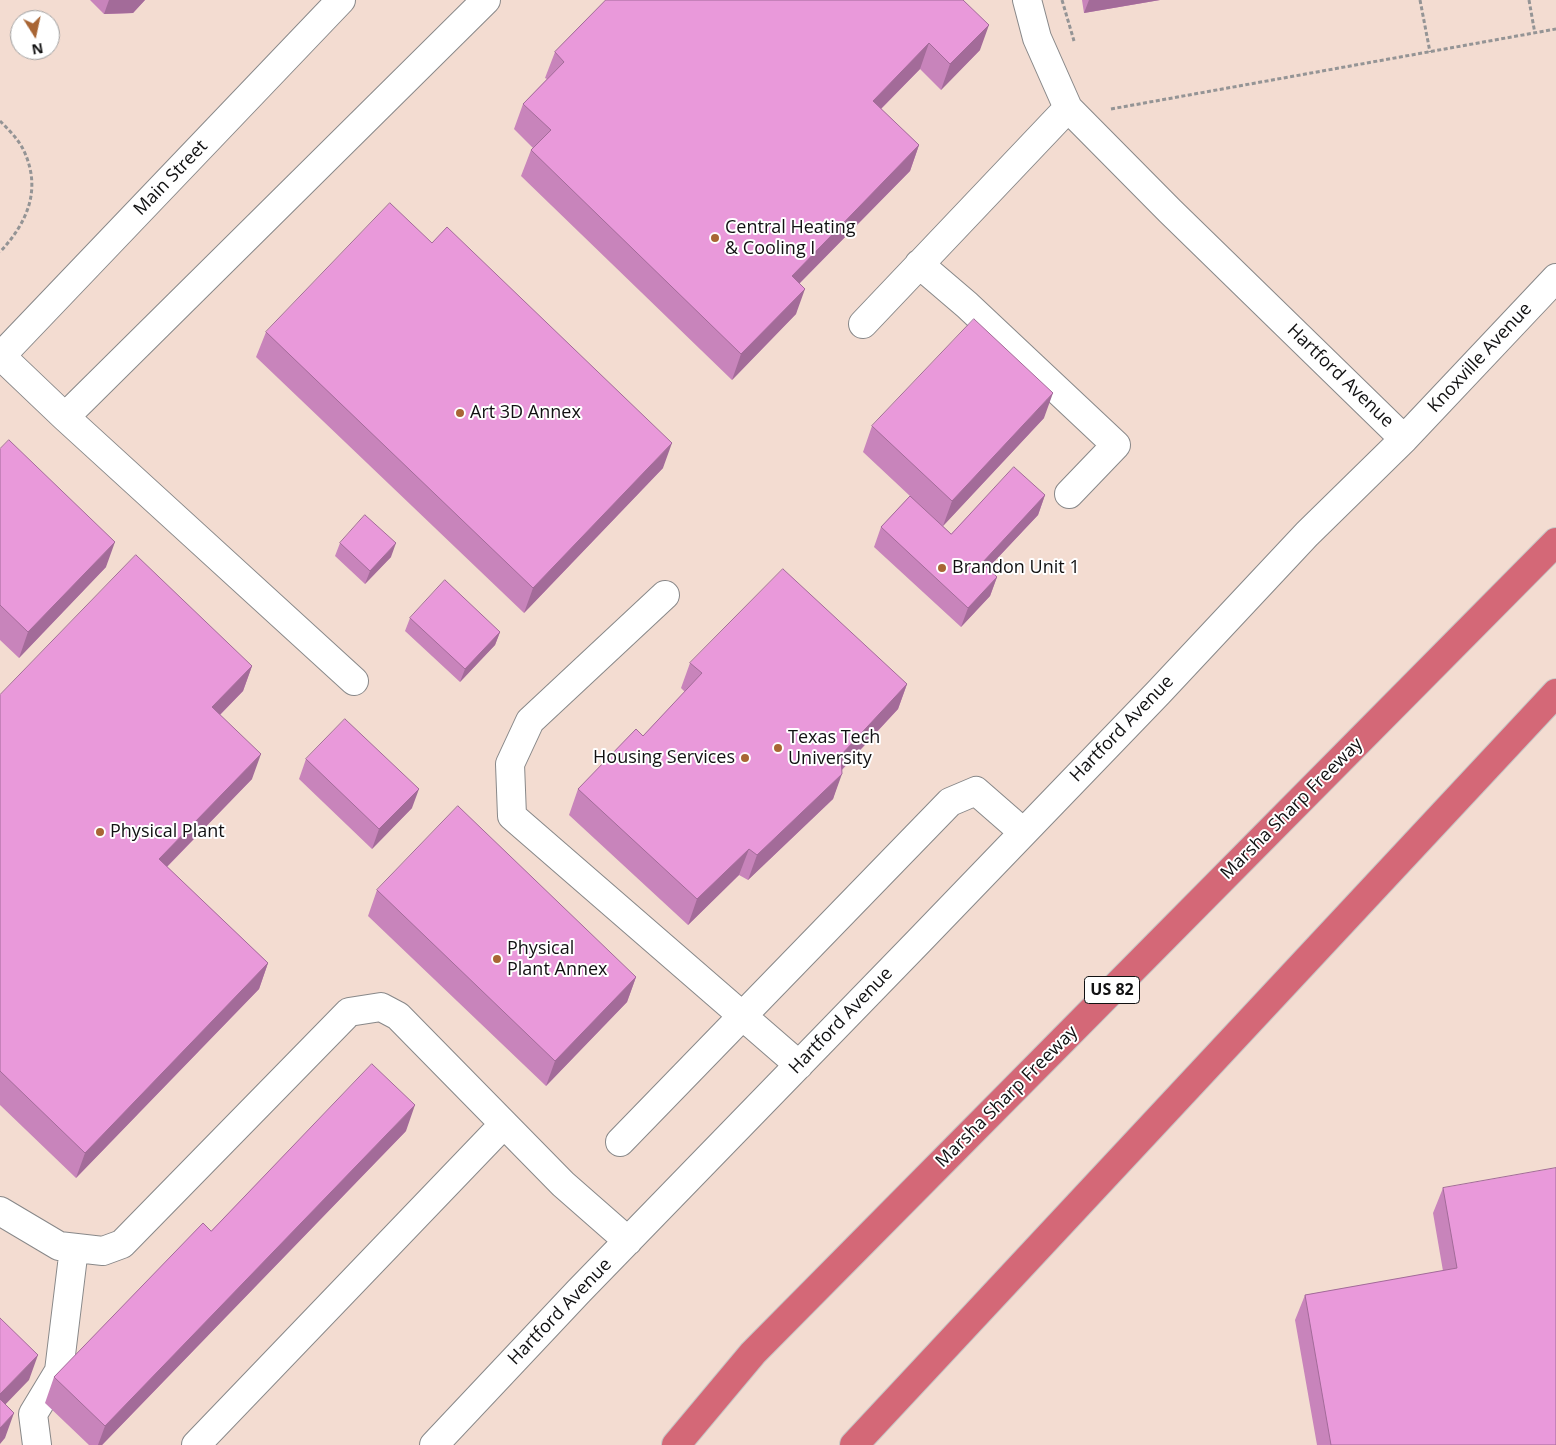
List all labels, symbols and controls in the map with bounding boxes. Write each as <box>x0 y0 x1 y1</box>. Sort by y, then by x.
north arrow <box>10 10 60 60</box>
text: N <box>30 39 45 60</box>
street label: Main Street <box>130 136 212 220</box>
place label: Central Heating & Cooling I <box>725 217 856 260</box>
marker: Central Heating & Cooling I <box>709 232 721 244</box>
street label: Knoxville Avenue <box>1424 299 1536 417</box>
street label: Hartford Avenue <box>1282 320 1398 432</box>
place label: Art 3D Annex <box>470 402 581 424</box>
marker: Art 3D Annex <box>454 407 466 419</box>
place label: Brandon Unit 1 <box>952 557 1080 579</box>
marker: Brandon Unit 1 <box>936 562 948 574</box>
street label: Hartford Avenue <box>1066 671 1178 787</box>
place label: Texas Tech University <box>788 727 880 770</box>
street label: Marsha Sharp Freeway <box>1217 734 1367 884</box>
marker: Texas Tech University <box>772 742 784 754</box>
place label: Housing Services <box>593 747 735 769</box>
marker: Housing Services <box>739 752 751 764</box>
place label: Physical Plant <box>110 821 225 843</box>
marker: Physical Plant <box>94 826 106 838</box>
place label: Physical Plant Annex <box>507 938 607 981</box>
marker: Physical Plant Annex <box>491 953 503 965</box>
street label: Hartford Avenue <box>785 963 897 1079</box>
road number: US 82 <box>1084 976 1140 1004</box>
street label: Marsha Sharp Freeway <box>932 1022 1082 1172</box>
street label: Hartford Avenue <box>504 1254 616 1370</box>

